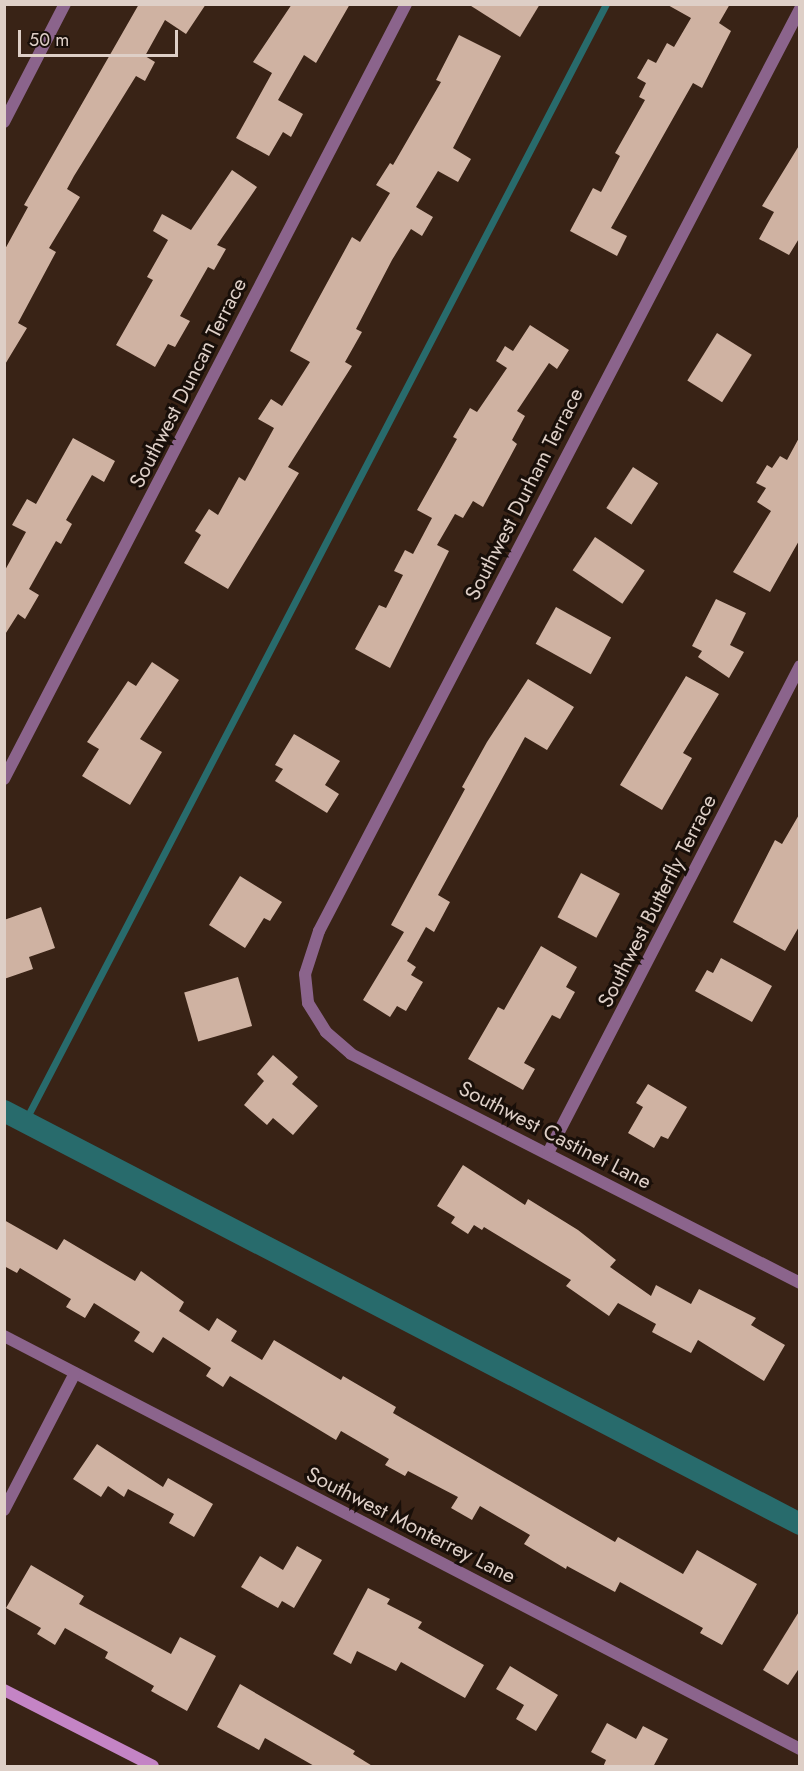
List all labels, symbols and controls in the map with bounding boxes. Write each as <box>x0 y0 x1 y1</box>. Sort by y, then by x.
scale bar <box>21 18 182 56</box>
text: 50 m <box>29 27 69 53</box>
street label: Southwest Duncan Terrace <box>124 274 252 492</box>
street label: Southwest Durham Terrace <box>459 384 589 604</box>
street label: Southwest Butterfly Terrace <box>592 790 722 1012</box>
street label: Southwest Castinet Lane <box>455 1076 655 1194</box>
street label: Southwest Monterrey Lane <box>302 1461 520 1589</box>

